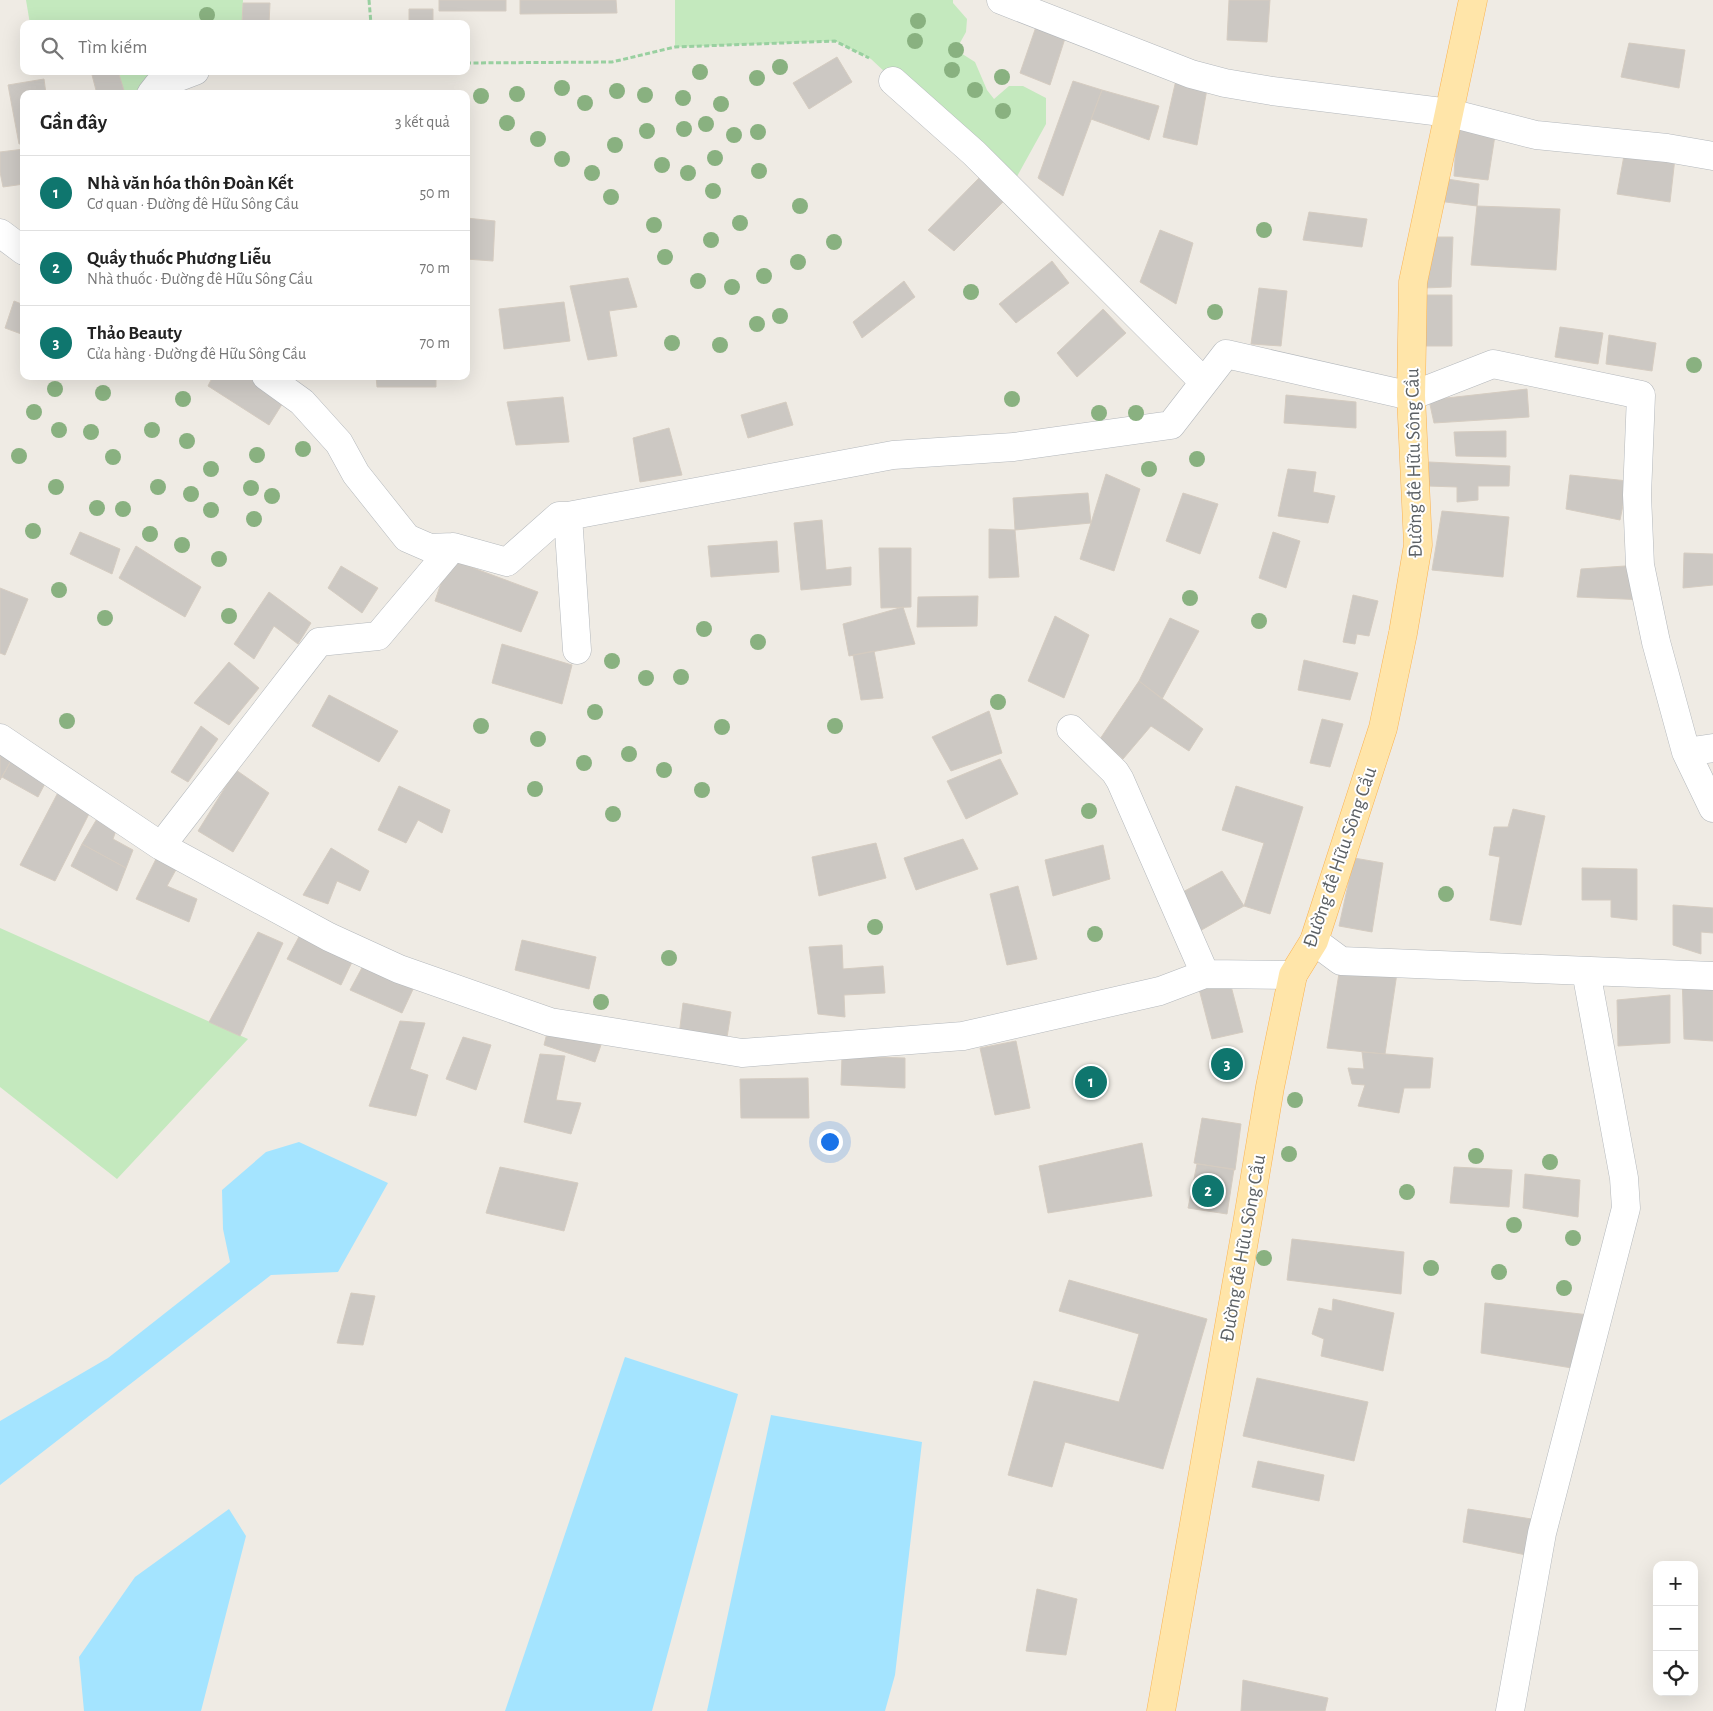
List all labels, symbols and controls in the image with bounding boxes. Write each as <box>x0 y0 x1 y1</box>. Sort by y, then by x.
search box <box>20 20 470 75</box>
icon: search <box>38 34 66 62</box>
text: Tìm kiếm <box>78 38 147 57</box>
text: Gần đây <box>40 112 107 133</box>
text: 3 kết quả <box>395 114 450 130</box>
text: Nhà văn hóa thôn Đoàn Kết <box>87 174 293 193</box>
text: 1 <box>53 185 59 201</box>
text: 50 m <box>419 185 450 201</box>
text: Cơ quan · Đường đê Hữu Sông Cầu <box>87 196 299 212</box>
text: Quầy thuốc Phương Liễu <box>87 249 271 268</box>
text: 2 <box>52 260 60 276</box>
text: 70 m <box>419 260 450 276</box>
text: Nhà thuốc · Đường đê Hữu Sông Cầu <box>87 271 313 287</box>
text: Thảo Beauty <box>87 324 182 343</box>
text: 3 <box>53 335 59 351</box>
text: 70 m <box>419 335 450 351</box>
text: Cửa hàng · Đường đê Hữu Sông Cầu <box>87 346 306 362</box>
street label: Đường đê Hữu Sông Cầu <box>1402 368 1426 558</box>
street label: Đường đê Hữu Sông Cầu <box>1300 764 1380 950</box>
pin: 3 <box>1211 1045 1243 1083</box>
pin: 1 <box>1075 1063 1107 1101</box>
your location <box>817 1129 843 1155</box>
street label: Đường đê Hữu Sông Cầu <box>1217 1153 1269 1343</box>
pin: 2 <box>1192 1172 1224 1210</box>
map controls <box>1653 1561 1698 1696</box>
button: + <box>1653 1561 1698 1606</box>
button: − <box>1653 1606 1698 1651</box>
button: locate <box>1653 1651 1698 1696</box>

